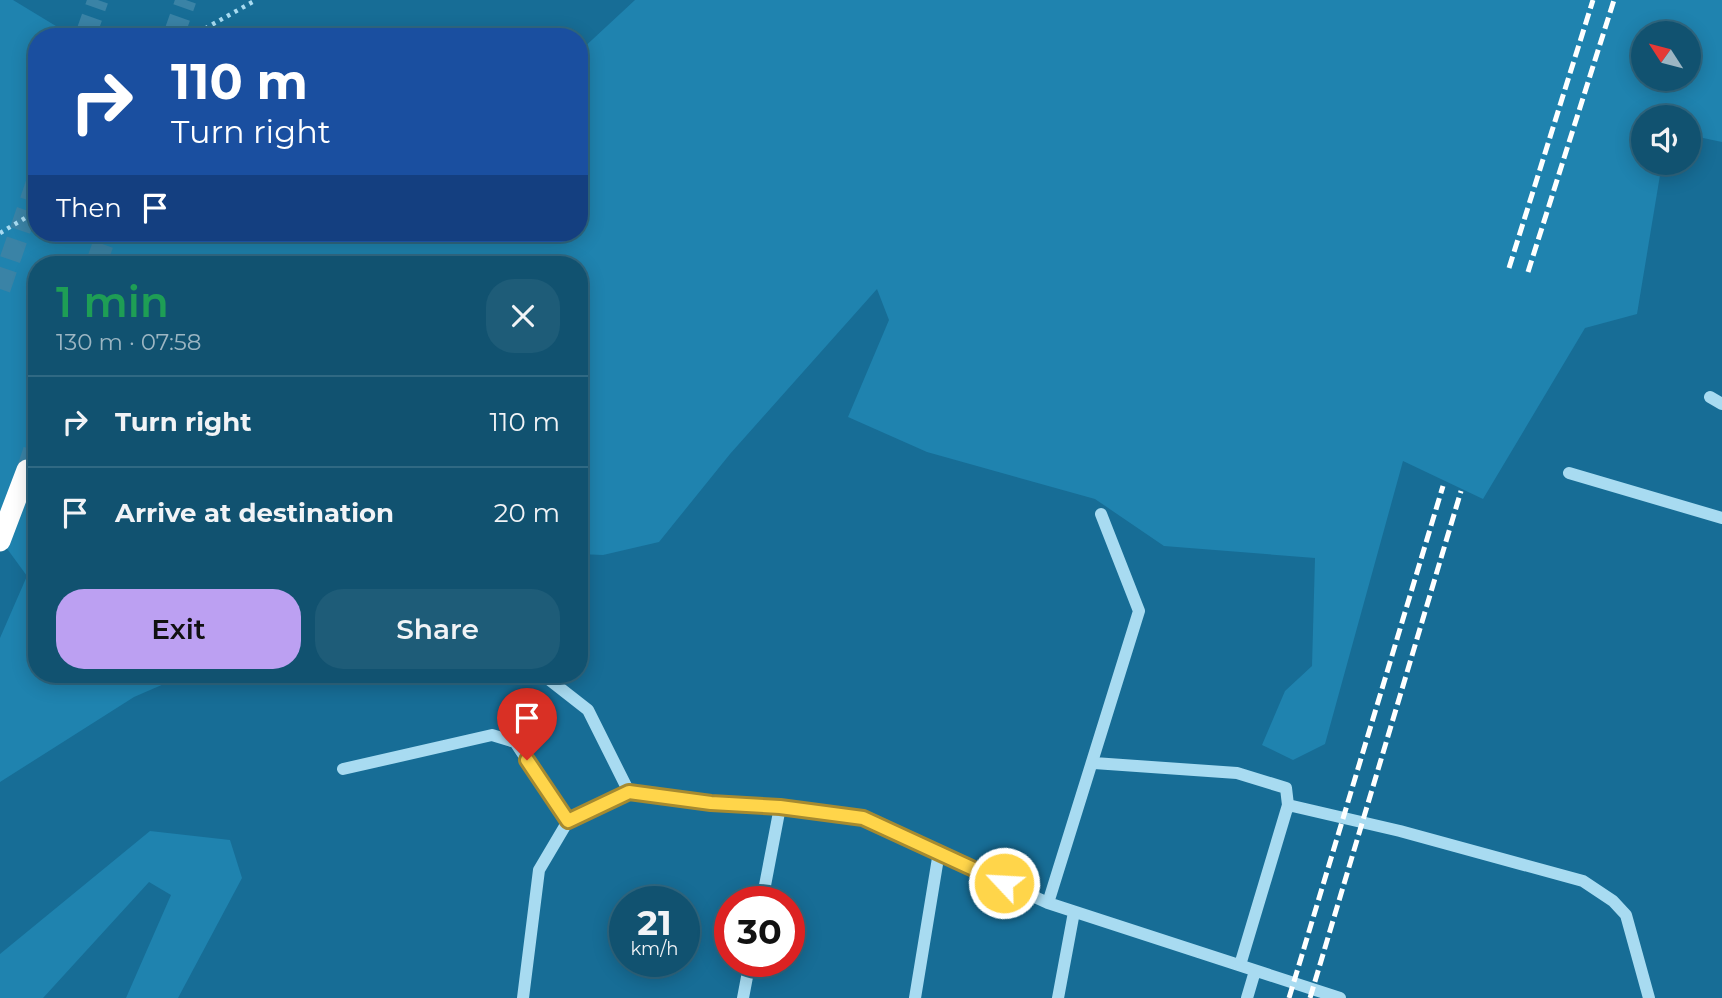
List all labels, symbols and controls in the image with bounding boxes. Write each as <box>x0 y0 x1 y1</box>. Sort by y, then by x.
north arrow <box>1631 21 1701 91</box>
map controls <box>1631 21 1701 175</box>
text: 110 m <box>171 52 308 111</box>
icon: right <box>56 56 147 147</box>
button: sound <box>1631 105 1701 175</box>
text: Turn right <box>171 112 331 151</box>
icon: arrive <box>136 189 174 227</box>
text: Then <box>56 192 122 224</box>
text: 1 min <box>56 276 169 328</box>
button: close <box>486 279 560 353</box>
text: 130 m · 07:58 <box>56 328 201 356</box>
icon: right <box>56 403 94 441</box>
text: Turn right <box>115 406 251 438</box>
text: 110 m <box>490 406 560 438</box>
icon: arrive <box>56 494 94 532</box>
text: Arrive at destination <box>115 497 394 529</box>
text: 20 m <box>494 497 560 529</box>
button: Exit <box>56 589 301 669</box>
button: Share <box>315 589 560 669</box>
pin <box>497 688 557 760</box>
icon: arrive <box>508 699 546 737</box>
position arrow <box>967 846 1041 920</box>
speed limit sign: 30 <box>714 886 805 977</box>
text: 21 <box>637 901 672 944</box>
text: km/h <box>630 938 679 960</box>

